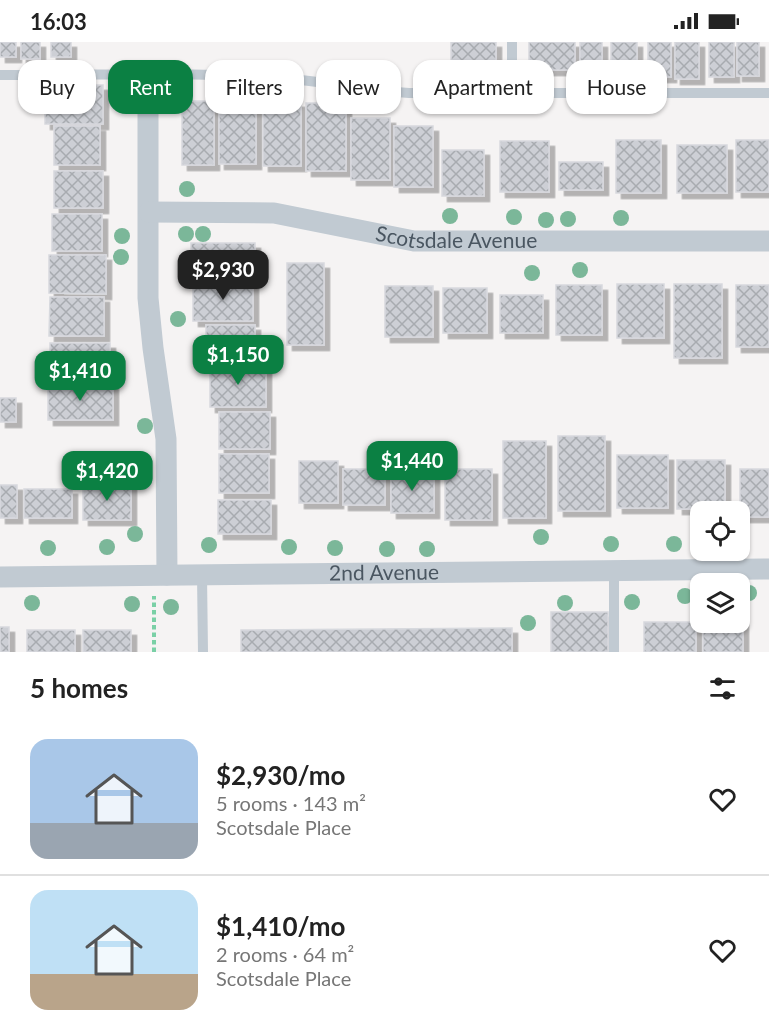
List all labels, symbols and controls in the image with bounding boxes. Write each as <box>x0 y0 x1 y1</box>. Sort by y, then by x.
text: 16:03 <box>30 8 87 35</box>
chip: Buy <box>18 60 96 114</box>
chip: Rent <box>108 60 193 114</box>
chip: Filters <box>205 60 304 114</box>
chip: New <box>316 60 401 114</box>
chip: Apartment <box>413 60 554 114</box>
chip: House <box>566 60 667 114</box>
street label: Scotsdale Avenue <box>374 220 537 252</box>
pin: $2,930 <box>174 250 272 301</box>
text: $2,930 <box>192 257 254 281</box>
pin: $1,150 <box>189 335 287 386</box>
text: $1,150 <box>207 342 269 366</box>
pin: $1,410 <box>31 351 129 402</box>
text: $1,410 <box>49 358 111 382</box>
pin: $1,440 <box>363 441 461 492</box>
text: $1,440 <box>381 448 443 472</box>
pin: $1,420 <box>58 451 156 502</box>
text: $1,420 <box>76 458 138 482</box>
map controls <box>690 501 750 633</box>
button: locate <box>690 501 750 561</box>
street label: 2nd Avenue <box>329 558 439 585</box>
button: layers <box>690 573 750 633</box>
text: 5 homes <box>30 672 128 704</box>
icon: filters <box>706 672 739 705</box>
text: $2,930/mo <box>216 759 346 791</box>
icon: home <box>78 763 150 835</box>
icon: heart <box>706 783 739 816</box>
text: 5 rooms · 143 m² <box>216 791 366 815</box>
text: Scotsdale Place <box>216 815 351 839</box>
text: $1,410/mo <box>216 910 346 942</box>
icon: home <box>78 914 150 986</box>
icon: heart <box>706 934 739 967</box>
text: 2 rooms · 64 m² <box>216 942 354 966</box>
text: Scotsdale Place <box>216 966 351 990</box>

